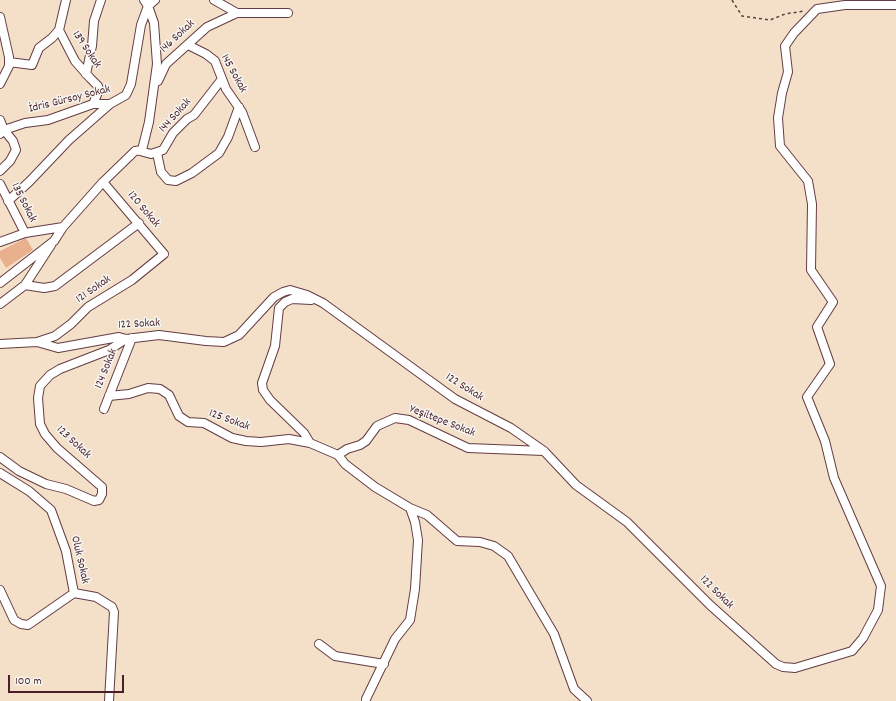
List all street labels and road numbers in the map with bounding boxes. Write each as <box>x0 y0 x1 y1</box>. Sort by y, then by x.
street label: 146 Sokak <box>158 17 198 57</box>
street label: 139 Sokak <box>68 28 104 72</box>
street label: 145 Sokak <box>217 52 249 96</box>
street label: İdris Gürsoy Sokak <box>28 83 112 117</box>
street label: 144 Sokak <box>157 96 195 136</box>
street label: 135 Sokak <box>7 181 39 225</box>
street label: 120 Sokak <box>124 189 162 231</box>
street label: 121 Sokak <box>74 273 114 307</box>
street label: 122 Sokak <box>118 317 160 333</box>
street label: 124 Sokak <box>93 347 121 391</box>
street label: 122 Sokak <box>442 371 486 405</box>
street label: Yeşiltepe Sokak <box>407 403 477 441</box>
street label: 125 Sokak <box>207 407 251 435</box>
street label: 123 Sokak <box>53 423 93 463</box>
street label: Oluk Sokak <box>67 535 91 585</box>
street label: 122 Sokak <box>696 573 736 613</box>

